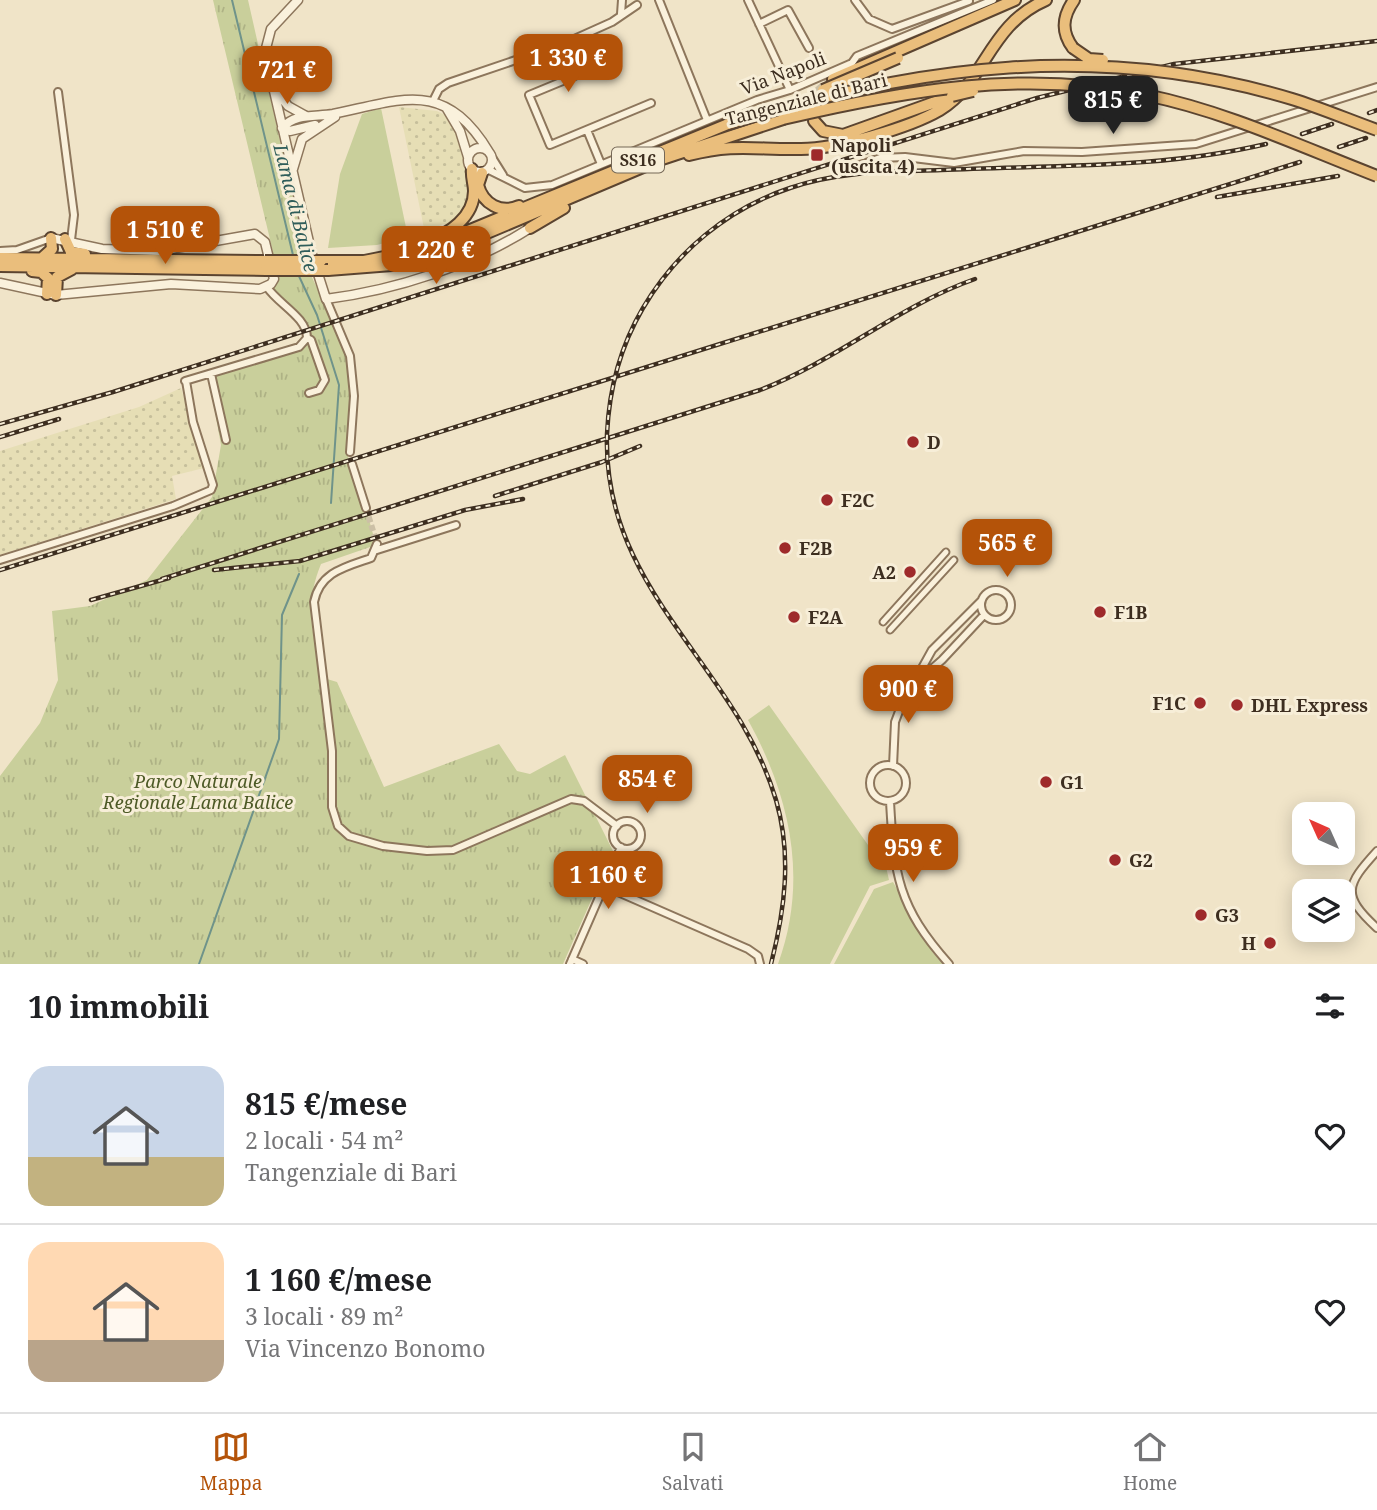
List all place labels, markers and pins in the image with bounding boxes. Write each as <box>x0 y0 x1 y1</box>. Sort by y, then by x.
pin: 1 330 € <box>503 34 633 94</box>
pin: 721 € <box>238 46 336 106</box>
pin: 815 € <box>1064 76 1162 136</box>
place label: Napoli (uscita 4) <box>831 133 915 178</box>
marker: Napoli (uscita 4) <box>809 147 825 163</box>
pin: 1 510 € <box>100 206 230 266</box>
pin: 1 220 € <box>371 226 501 286</box>
place label: D <box>927 430 941 454</box>
marker: D <box>905 434 921 450</box>
place label: F2C <box>841 488 874 512</box>
marker: F2C <box>819 492 835 508</box>
pin: 565 € <box>958 520 1056 579</box>
place label: F2B <box>799 536 832 560</box>
marker: F2B <box>777 540 793 556</box>
place label: A2 <box>872 560 896 584</box>
marker: A2 <box>902 564 918 580</box>
place label: F1B <box>1114 600 1147 624</box>
marker: F1B <box>1092 604 1108 620</box>
place label: F2A <box>808 605 843 629</box>
marker: F2A <box>786 609 802 625</box>
pin: 900 € <box>859 666 957 725</box>
place label: F1C <box>1153 691 1186 715</box>
place label: DHL Express <box>1251 693 1368 717</box>
marker: F1C <box>1192 695 1208 711</box>
marker: DHL Express <box>1229 697 1245 713</box>
pin: 854 € <box>598 756 696 815</box>
place label: G1 <box>1060 770 1084 794</box>
marker: G1 <box>1038 774 1054 790</box>
pin: 959 € <box>864 824 962 884</box>
place label: G2 <box>1129 848 1153 872</box>
pin: 1 160 € <box>543 852 673 911</box>
marker: G2 <box>1107 852 1123 868</box>
place label: G3 <box>1215 903 1239 927</box>
marker: G3 <box>1193 907 1209 923</box>
place label: H <box>1241 931 1256 955</box>
marker: H <box>1262 935 1278 951</box>

